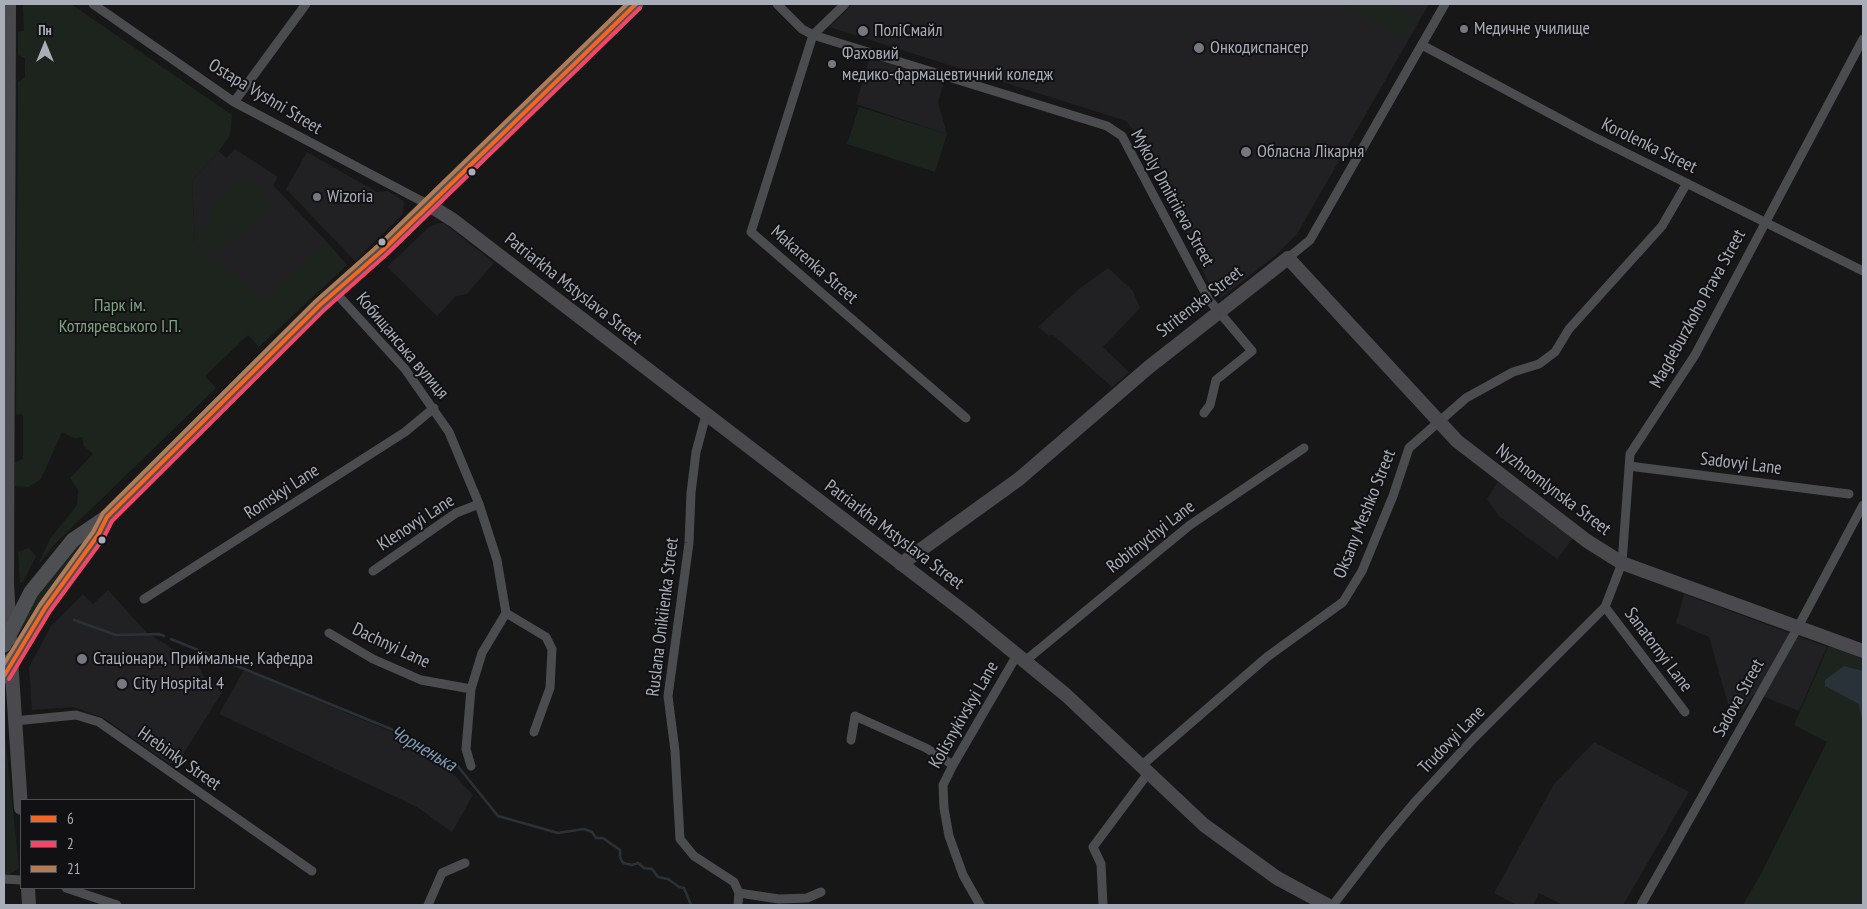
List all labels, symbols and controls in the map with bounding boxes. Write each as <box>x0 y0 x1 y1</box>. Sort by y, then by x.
place label: Медичне училище <box>1474 18 1590 40</box>
north arrow <box>20 20 70 70</box>
place label: ПоліСмайл <box>874 20 943 42</box>
text: Пн <box>38 21 52 39</box>
marker: Медичне училище <box>1458 23 1470 35</box>
marker: ПоліСмайл <box>856 24 870 38</box>
place label: Онкодиспансер <box>1210 37 1309 59</box>
marker: Онкодиспансер <box>1192 41 1206 55</box>
place label: Фаховий медико-фармацевтичний коледж <box>842 43 1053 86</box>
street label: Ostapa Vyshni Street <box>204 55 326 139</box>
marker: Фаховий медико-фармацевтичний коледж <box>826 58 838 70</box>
street label: Korolenka Street <box>1598 114 1700 178</box>
street label: Mykoly Dmitriieva Street <box>1126 126 1218 270</box>
place label: Обласна Лікарня <box>1257 141 1364 163</box>
marker: Обласна Лікарня <box>1239 145 1253 159</box>
unlabelled marker <box>467 167 477 177</box>
place label: Wizoria <box>327 186 373 208</box>
marker: Wizoria <box>311 191 323 203</box>
street label: Makarenka Street <box>766 221 862 309</box>
street label: Magdeburzkoho Prava Street <box>1645 226 1751 392</box>
street label: Patriarkha Mstyslava Street <box>500 229 646 349</box>
unlabelled marker <box>377 237 387 247</box>
street label: Stritenska Street <box>1153 262 1247 342</box>
street label: Кобищанська вулиця <box>351 288 453 404</box>
park label: Парк ім. Котляревського І.П. <box>59 295 181 338</box>
street label: Nyzhnomlynska Street <box>1491 440 1615 540</box>
street label: Oksany Meshko Street <box>1329 446 1401 582</box>
street label: Sadovyi Lane <box>1699 448 1783 480</box>
street label: Romskyi Lane <box>241 460 323 524</box>
street label: Patriarkha Mstyslava Street <box>820 476 968 594</box>
street label: Klenovyi Lane <box>373 490 459 556</box>
street label: Robitnychyi Lane <box>1103 496 1199 578</box>
unlabelled marker <box>97 535 107 545</box>
street label: Ruslana Onikiienka Street <box>643 536 683 698</box>
street label: Sanatornyi Lane <box>1619 604 1697 696</box>
street label: Dachnyi Lane <box>349 619 433 673</box>
place label: Стаціонари, Приймальне, Кафедра <box>93 648 313 670</box>
marker: Стаціонари, Приймальне, Кафедра <box>75 652 89 666</box>
street label: Sadova Street <box>1709 655 1769 741</box>
street label: Kolisnykivskyi Lane <box>925 658 1003 772</box>
place label: City Hospital 4 <box>133 673 224 695</box>
marker: City Hospital 4 <box>115 677 129 691</box>
street label: Trudovyi Lane <box>1414 702 1490 778</box>
water label: Чорненька <box>386 721 460 777</box>
street label: Hrebinky Street <box>133 722 225 796</box>
legend <box>20 799 195 889</box>
text: 6 <box>67 809 74 828</box>
text: 2 <box>67 834 74 853</box>
text: 21 <box>67 859 81 878</box>

